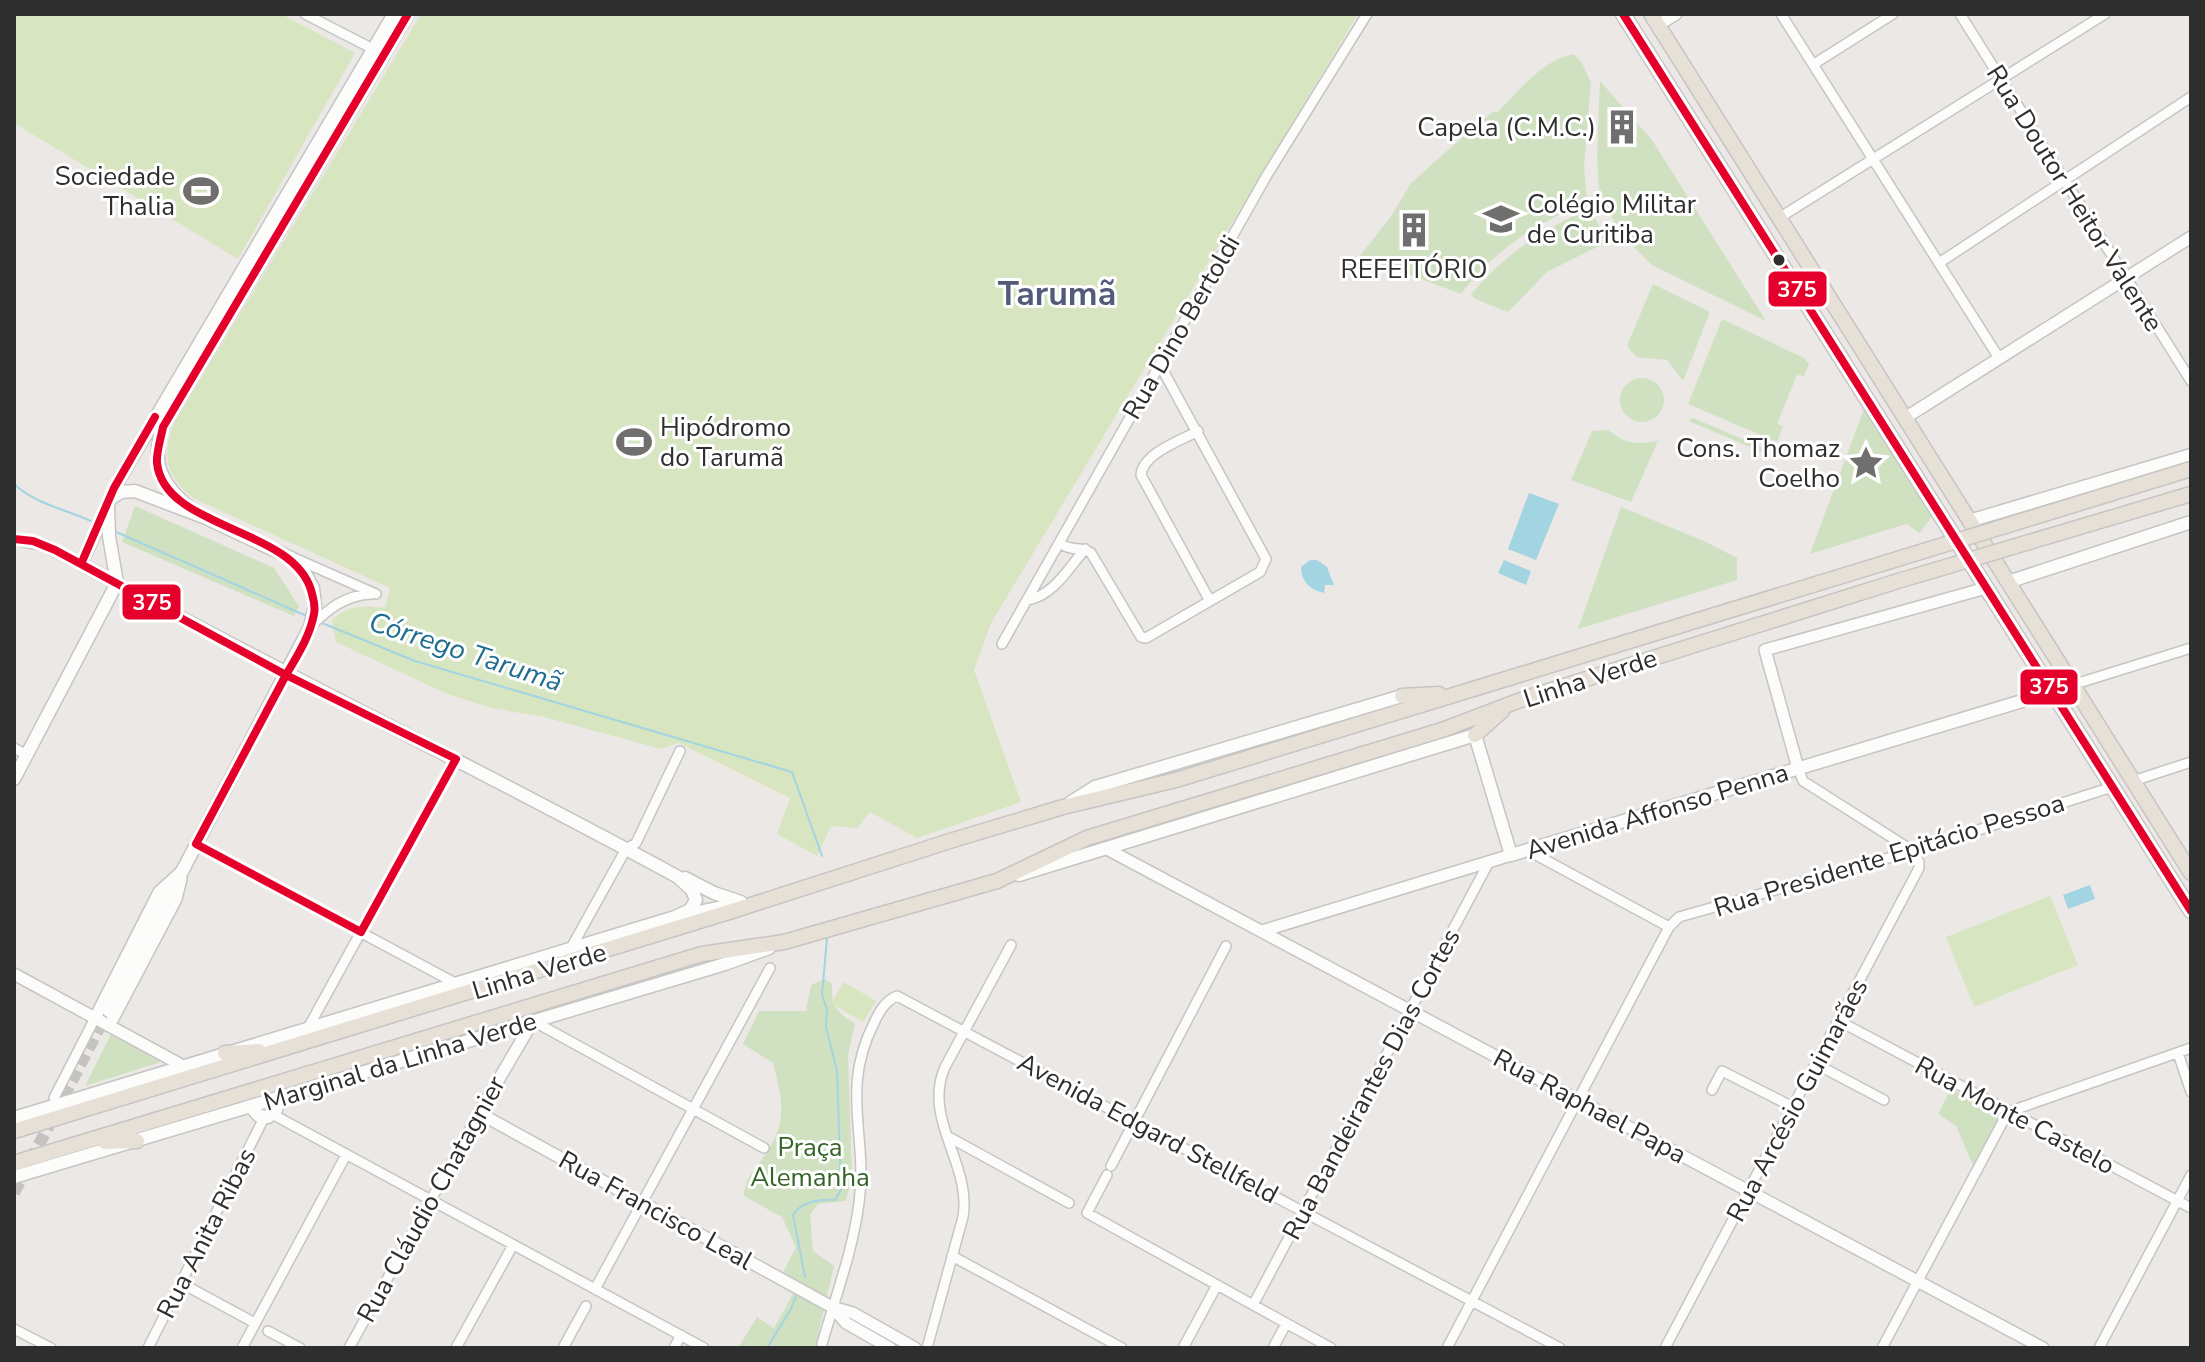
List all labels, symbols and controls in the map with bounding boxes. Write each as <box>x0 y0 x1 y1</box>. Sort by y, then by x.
street label: Rua Doutor Heitor Valente <box>1978 58 2171 338</box>
building icon: Capela (C.M.C.) <box>1603 108 1641 146</box>
place label: Capela (C.M.C.) <box>1417 110 1596 145</box>
place label: Sociedade Thalia <box>55 159 175 224</box>
sports icon: Sociedade Thalia <box>182 172 220 210</box>
place label: Colégio Militar de Curitiba <box>1527 187 1697 252</box>
school or university icon: Colégio Militar de Curitiba <box>1482 200 1520 238</box>
building icon: REFEITÓRIO <box>1395 211 1433 249</box>
street label: Rua Dino Bertoldi <box>1114 229 1248 426</box>
place label: REFEITÓRIO <box>1340 252 1488 287</box>
unlabelled marker <box>1771 252 1787 268</box>
line badge: 375 <box>1767 270 1828 308</box>
district label: Tarumã <box>998 271 1116 317</box>
text: 375 <box>1777 275 1817 305</box>
place label: Hipódromo do Tarumã <box>660 410 791 475</box>
sports icon: Hipódromo do Tarumã <box>615 423 653 461</box>
place label: Cons. Thomaz Coelho <box>1676 431 1840 496</box>
place icon: Cons. Thomaz Coelho <box>1847 444 1885 482</box>
line badge: 375 <box>121 583 182 621</box>
text: 375 <box>132 588 172 618</box>
water label: Córrego Tarumã <box>364 603 568 701</box>
street label: Linha Verde <box>1519 640 1661 717</box>
line badge: 375 <box>2019 668 2079 706</box>
text: 375 <box>2029 672 2069 702</box>
street label: Avenida Affonso Penna <box>1522 755 1793 868</box>
street label: Rua Presidente Epitácio Pessoa <box>1710 785 2069 926</box>
street label: Rua Bandeirantes Dias Cortes <box>1274 922 1469 1246</box>
street label: Linha Verde <box>468 934 610 1008</box>
street label: Rua Arcésio Guimarães <box>1718 973 1876 1228</box>
street label: Marginal da Linha Verde <box>259 1003 541 1120</box>
street label: Rua Raphael Papa <box>1487 1041 1692 1172</box>
street label: Avenida Edgard Stellfeld <box>1011 1045 1284 1212</box>
street label: Rua Monte Castelo <box>1909 1048 2121 1183</box>
street label: Rua Cláudio Chatagnier <box>349 1069 514 1329</box>
park label: Praça Alemanha <box>750 1130 870 1195</box>
street label: Rua Anita Ribas <box>148 1142 264 1324</box>
street label: Rua Francisco Leal <box>552 1143 759 1278</box>

